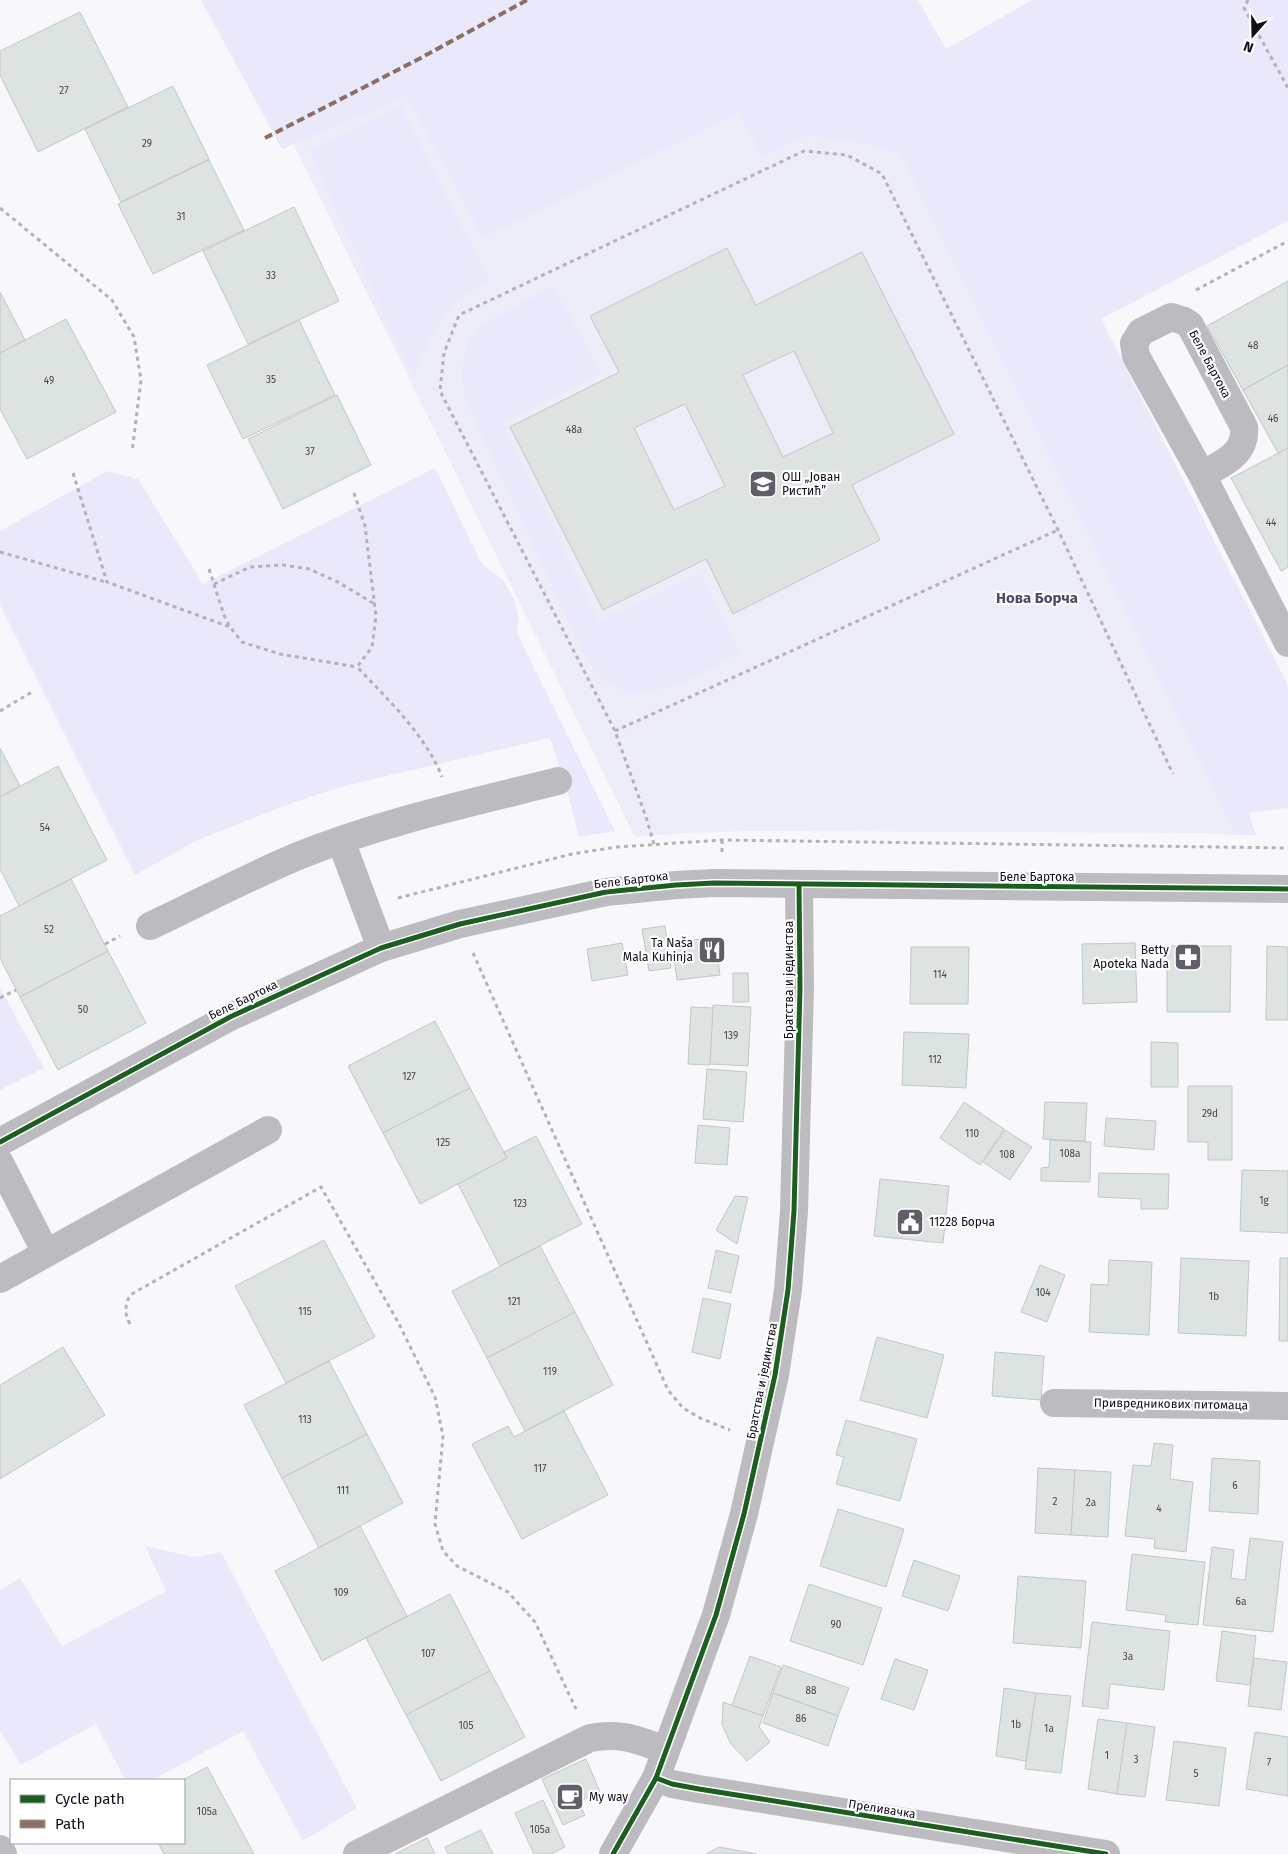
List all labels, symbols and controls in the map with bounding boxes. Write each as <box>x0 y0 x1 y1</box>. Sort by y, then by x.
north arrow <box>1228 10 1278 60</box>
text: N <box>1241 37 1256 56</box>
house number: 27 <box>59 85 69 97</box>
house number: 29 <box>142 138 152 150</box>
house number: 31 <box>176 211 186 223</box>
house number: 33 <box>266 270 276 282</box>
street label: Беле Бартока <box>1186 328 1234 400</box>
house number: 48 <box>1248 340 1259 352</box>
house number: 35 <box>266 374 276 386</box>
house number: 49 <box>44 375 54 387</box>
house number: 46 <box>1268 413 1278 425</box>
house number: 48а <box>566 424 582 436</box>
house number: 37 <box>305 446 315 458</box>
school or university icon: ОШ „Јован Ристић” <box>748 469 778 499</box>
place label: ОШ „Јован Ристић” <box>782 470 840 498</box>
house number: 44 <box>1266 517 1277 529</box>
district label: Нова Борча <box>996 589 1078 607</box>
house number: 54 <box>40 822 51 834</box>
street label: Беле Бартока <box>593 868 669 892</box>
street label: Беле Бартока <box>999 870 1075 884</box>
street label: Братства и јединства <box>782 921 796 1039</box>
house number: 52 <box>44 924 54 936</box>
restaurant icon: Ta Naša Mala Kuhinja <box>697 935 727 965</box>
place label: Ta Naša Mala Kuhinja <box>623 936 693 964</box>
pharmacy icon: Betty Apoteka Nada <box>1173 942 1203 972</box>
place label: Betty Apoteka Nada <box>1093 943 1169 971</box>
house number: 114 <box>933 969 948 981</box>
street label: Беле Бартока <box>206 977 280 1023</box>
house number: 50 <box>78 1004 89 1016</box>
house number: 139 <box>724 1030 738 1042</box>
house number: 112 <box>928 1054 942 1066</box>
house number: 127 <box>402 1071 416 1083</box>
house number: 29d <box>1202 1108 1218 1120</box>
house number: 110 <box>965 1128 979 1140</box>
house number: 125 <box>436 1137 450 1149</box>
house number: 108a <box>1060 1148 1080 1160</box>
house number: 108 <box>999 1149 1015 1161</box>
house number: 1g <box>1259 1195 1270 1207</box>
house number: 123 <box>513 1198 527 1210</box>
public building icon: 11228 Борча <box>895 1207 925 1237</box>
place label: 11228 Борча <box>929 1215 995 1229</box>
house number: 104 <box>1035 1287 1051 1299</box>
house number: 1b <box>1209 1291 1219 1303</box>
house number: 121 <box>507 1296 521 1308</box>
house number: 115 <box>298 1306 312 1318</box>
street label: Братства и јединства <box>744 1322 780 1440</box>
house number: 119 <box>543 1366 557 1378</box>
street label: Привредникових питомаца <box>1094 1396 1248 1412</box>
house number: 113 <box>298 1414 312 1426</box>
house number: 117 <box>534 1463 547 1475</box>
house number: 6 <box>1232 1480 1238 1492</box>
house number: 111 <box>337 1485 349 1497</box>
house number: 2 <box>1053 1496 1058 1508</box>
house number: 2a <box>1086 1497 1096 1509</box>
house number: 4 <box>1156 1503 1162 1515</box>
house number: 109 <box>333 1587 349 1599</box>
house number: 6a <box>1236 1596 1246 1608</box>
house number: 90 <box>831 1619 842 1631</box>
house number: 107 <box>421 1648 436 1660</box>
house number: 3a <box>1123 1651 1133 1663</box>
house number: 88 <box>805 1685 817 1697</box>
house number: 86 <box>796 1713 806 1725</box>
house number: 1b <box>1011 1719 1021 1731</box>
house number: 105 <box>459 1720 473 1732</box>
house number: 1a <box>1044 1723 1054 1735</box>
house number: 1 <box>1105 1750 1109 1762</box>
house number: 3 <box>1134 1754 1139 1766</box>
house number: 7 <box>1267 1757 1272 1769</box>
house number: 5 <box>1193 1768 1199 1780</box>
legend <box>10 1779 185 1844</box>
cafe icon: My way <box>555 1782 585 1812</box>
text: Cycle path <box>55 1790 125 1808</box>
place label: My way <box>589 1790 628 1804</box>
street label: Преливачка <box>847 1797 917 1821</box>
house number: 105a <box>197 1806 217 1818</box>
text: Path <box>55 1815 85 1833</box>
house number: 105a <box>530 1824 550 1836</box>

